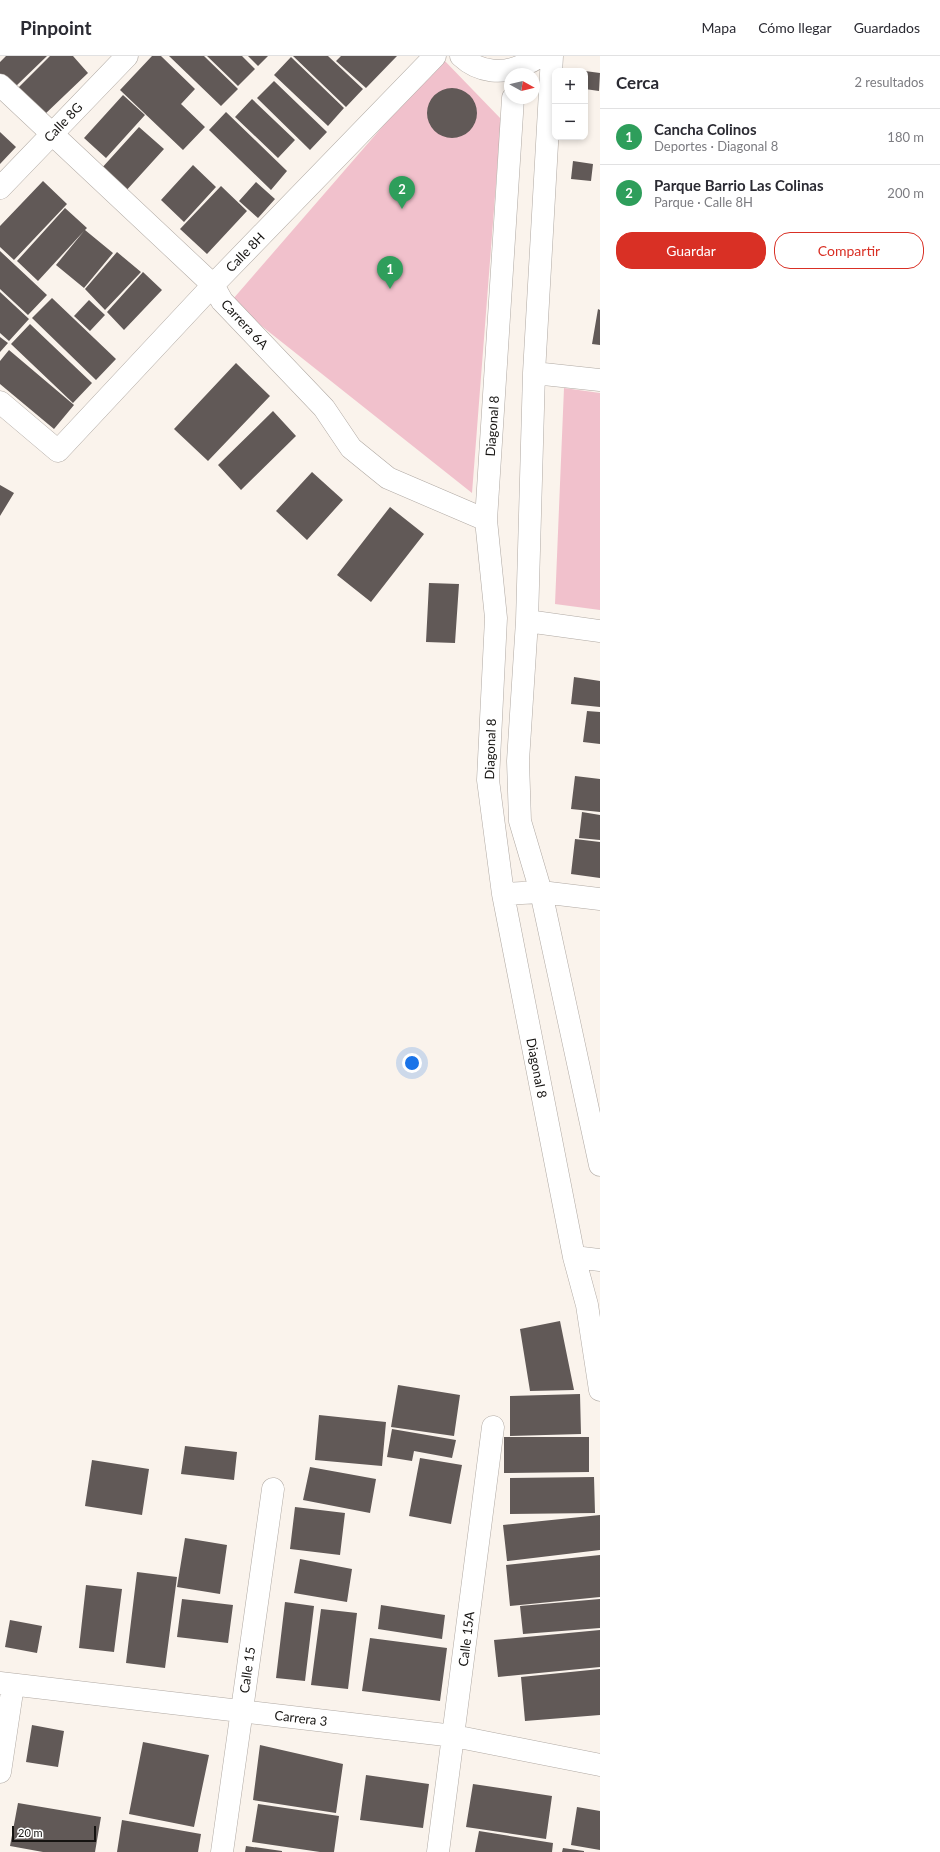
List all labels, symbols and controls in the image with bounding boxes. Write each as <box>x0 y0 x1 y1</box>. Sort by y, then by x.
text: Pinpoint <box>20 16 91 39</box>
text: Mapa <box>702 19 736 36</box>
text: Cómo llegar <box>758 19 832 36</box>
text: Guardados <box>854 19 920 36</box>
north arrow <box>504 68 540 104</box>
map controls <box>552 68 588 140</box>
button: + <box>552 68 588 104</box>
text: Cerca <box>616 72 659 93</box>
text: 2 resultados <box>854 74 924 90</box>
street label: Calle 8G <box>40 99 86 145</box>
button: − <box>552 104 588 140</box>
text: Cancha Colinos <box>654 120 757 138</box>
text: 1 <box>625 129 633 145</box>
text: 180 m <box>887 129 924 145</box>
text: Deportes · Diagonal 8 <box>654 138 778 154</box>
pin: 2 <box>389 176 415 209</box>
text: Parque Barrio Las Colinas <box>654 176 824 194</box>
text: 2 <box>625 185 633 201</box>
text: 200 m <box>887 185 924 201</box>
text: Parque · Calle 8H <box>654 194 753 210</box>
street label: Calle 8H <box>222 229 268 275</box>
button: Guardar <box>616 232 766 269</box>
button: Compartir <box>774 232 924 269</box>
pin: 1 <box>377 256 403 289</box>
street label: Carrera 6A <box>218 296 272 352</box>
street label: Diagonal 8 <box>482 395 502 457</box>
street label: Diagonal 8 <box>481 718 499 780</box>
street label: Diagonal 8 <box>523 1037 551 1099</box>
your location <box>402 1053 422 1073</box>
street label: Calle 15A <box>455 1610 477 1667</box>
street label: Calle 15 <box>236 1646 258 1694</box>
street label: Carrera 3 <box>274 1707 328 1729</box>
scale bar <box>12 1824 96 1843</box>
text: 20 m <box>18 1826 43 1839</box>

